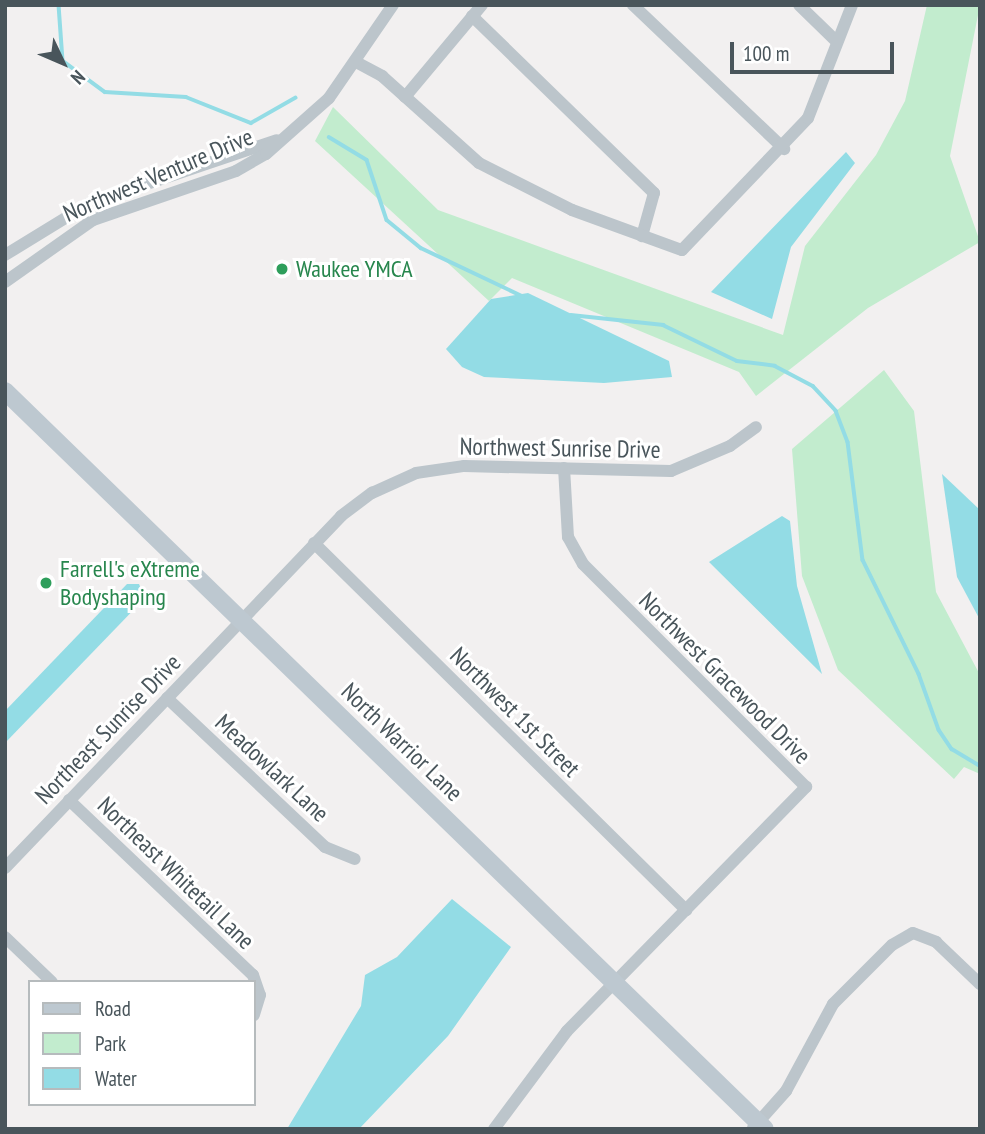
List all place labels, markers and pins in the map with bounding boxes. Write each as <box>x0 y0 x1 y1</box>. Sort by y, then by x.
place label: Waukee YMCA <box>296 255 413 283</box>
marker: Waukee YMCA <box>274 261 290 277</box>
place label: Farrell's eXtreme Bodyshaping <box>60 555 200 611</box>
marker: Farrell's eXtreme Bodyshaping <box>38 575 54 591</box>

